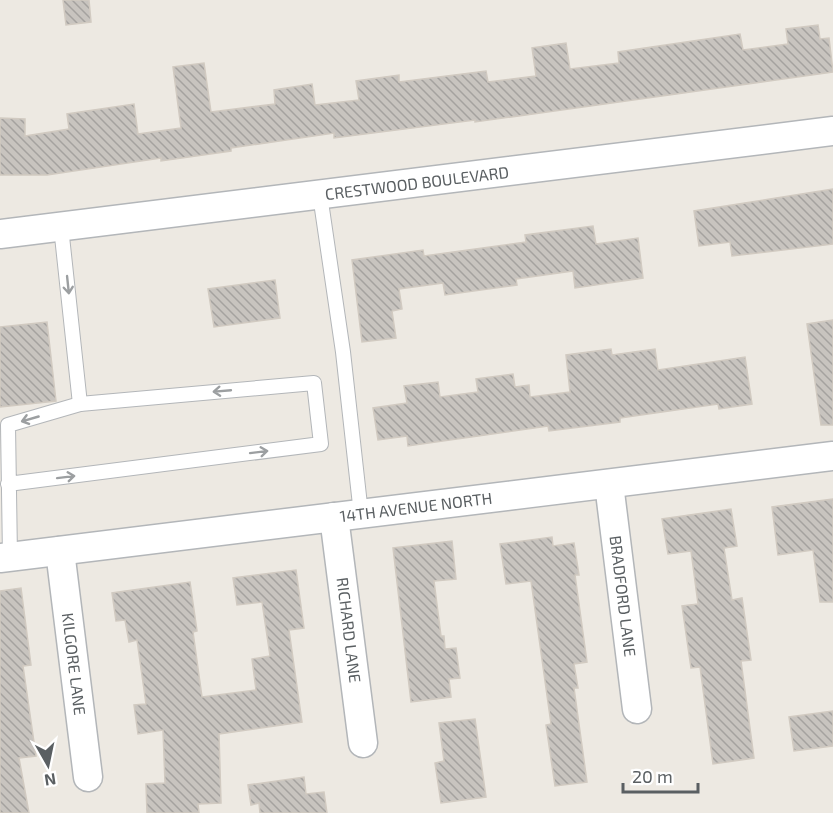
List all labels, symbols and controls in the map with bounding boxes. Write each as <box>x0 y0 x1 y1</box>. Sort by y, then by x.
street label: CRESTWOOD BOULEVARD <box>324 162 510 203</box>
one-way arrow <box>62 275 73 294</box>
one-way arrow <box>213 386 232 397</box>
one-way arrow <box>21 413 40 425</box>
one-way arrow <box>249 447 269 458</box>
one-way arrow <box>56 471 75 482</box>
street label: 14TH AVENUE NORTH <box>339 488 493 525</box>
street label: BRADFORD LANE <box>607 534 640 658</box>
street label: RICHARD LANE <box>334 576 365 684</box>
street label: KILGORE LANE <box>59 612 90 716</box>
north arrow <box>18 735 78 795</box>
scale bar <box>623 756 698 794</box>
text: 20 m <box>632 765 673 787</box>
text: N <box>43 770 58 791</box>

